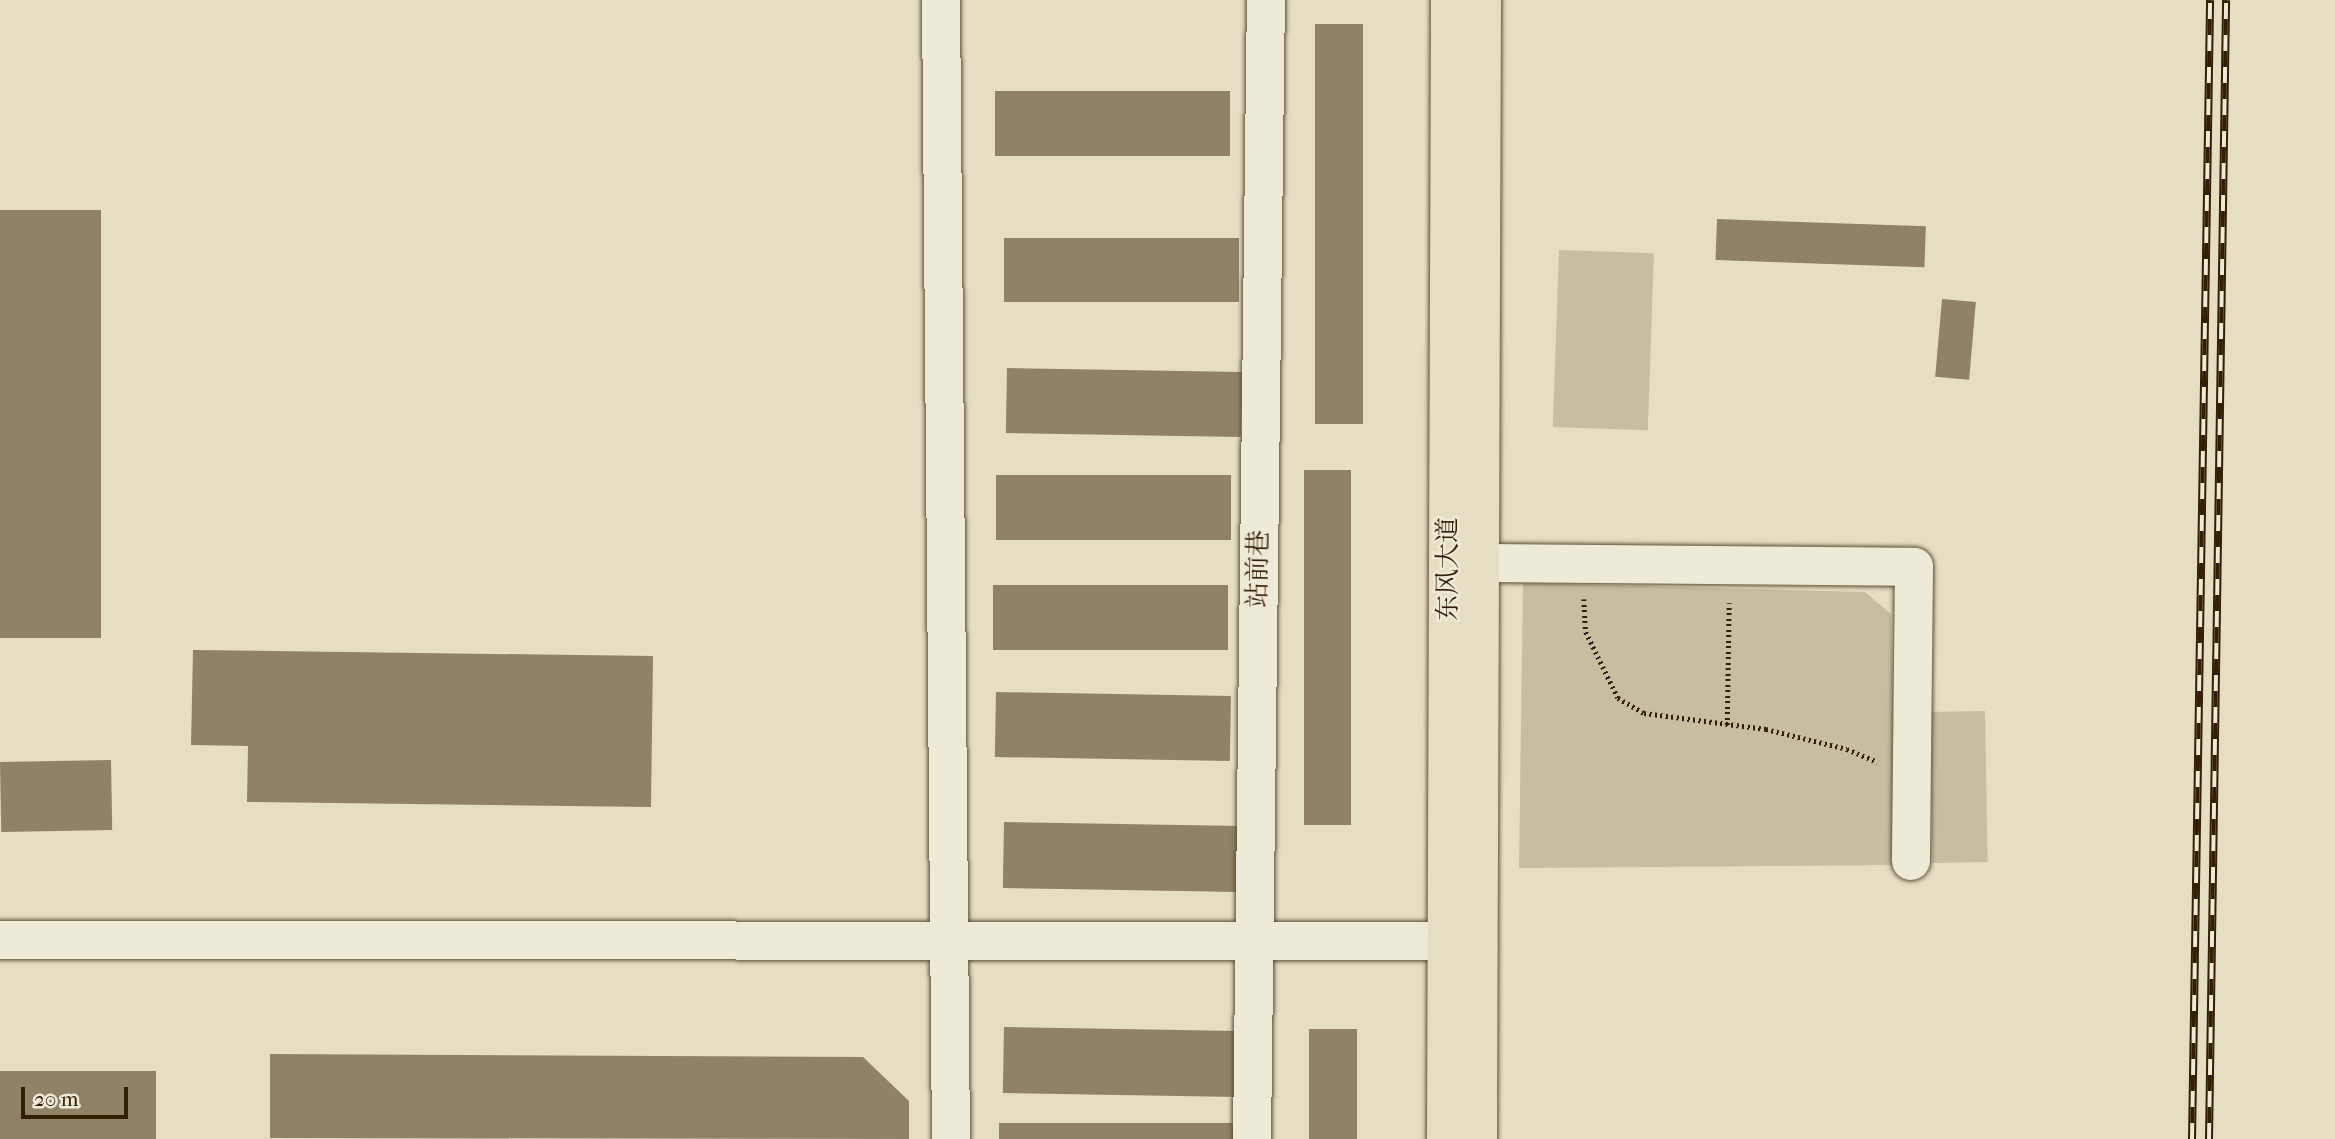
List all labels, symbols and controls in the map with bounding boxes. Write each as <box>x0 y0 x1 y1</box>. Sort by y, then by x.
street label: 东风大道 <box>1432 517 1464 621</box>
street label: 站前巷 <box>1242 530 1274 608</box>
scale bar <box>24 1072 131 1116</box>
text: 20 m <box>34 1087 78 1111</box>

